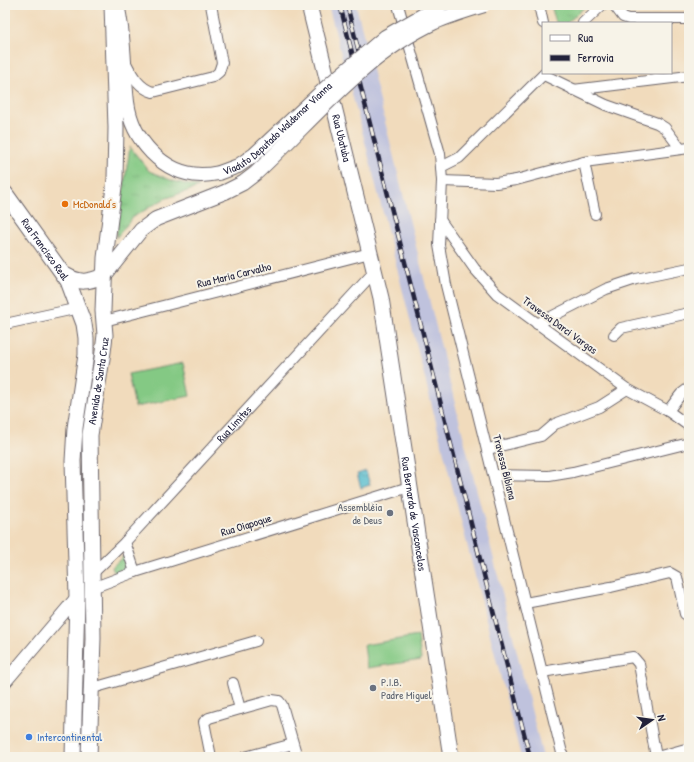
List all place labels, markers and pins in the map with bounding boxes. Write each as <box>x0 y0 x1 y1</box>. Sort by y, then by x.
place label: McDonald's <box>73 197 116 211</box>
marker: McDonald's <box>60 199 70 209</box>
place label: Assembléia de Deus <box>338 500 383 527</box>
marker: Assembléia de Deus <box>385 508 395 518</box>
place label: P.I.B. Padre Miguel <box>381 675 432 702</box>
marker: P.I.B. Padre Miguel <box>368 683 378 693</box>
place label: Intercontinental <box>37 730 102 744</box>
marker: Intercontinental <box>24 732 34 742</box>

